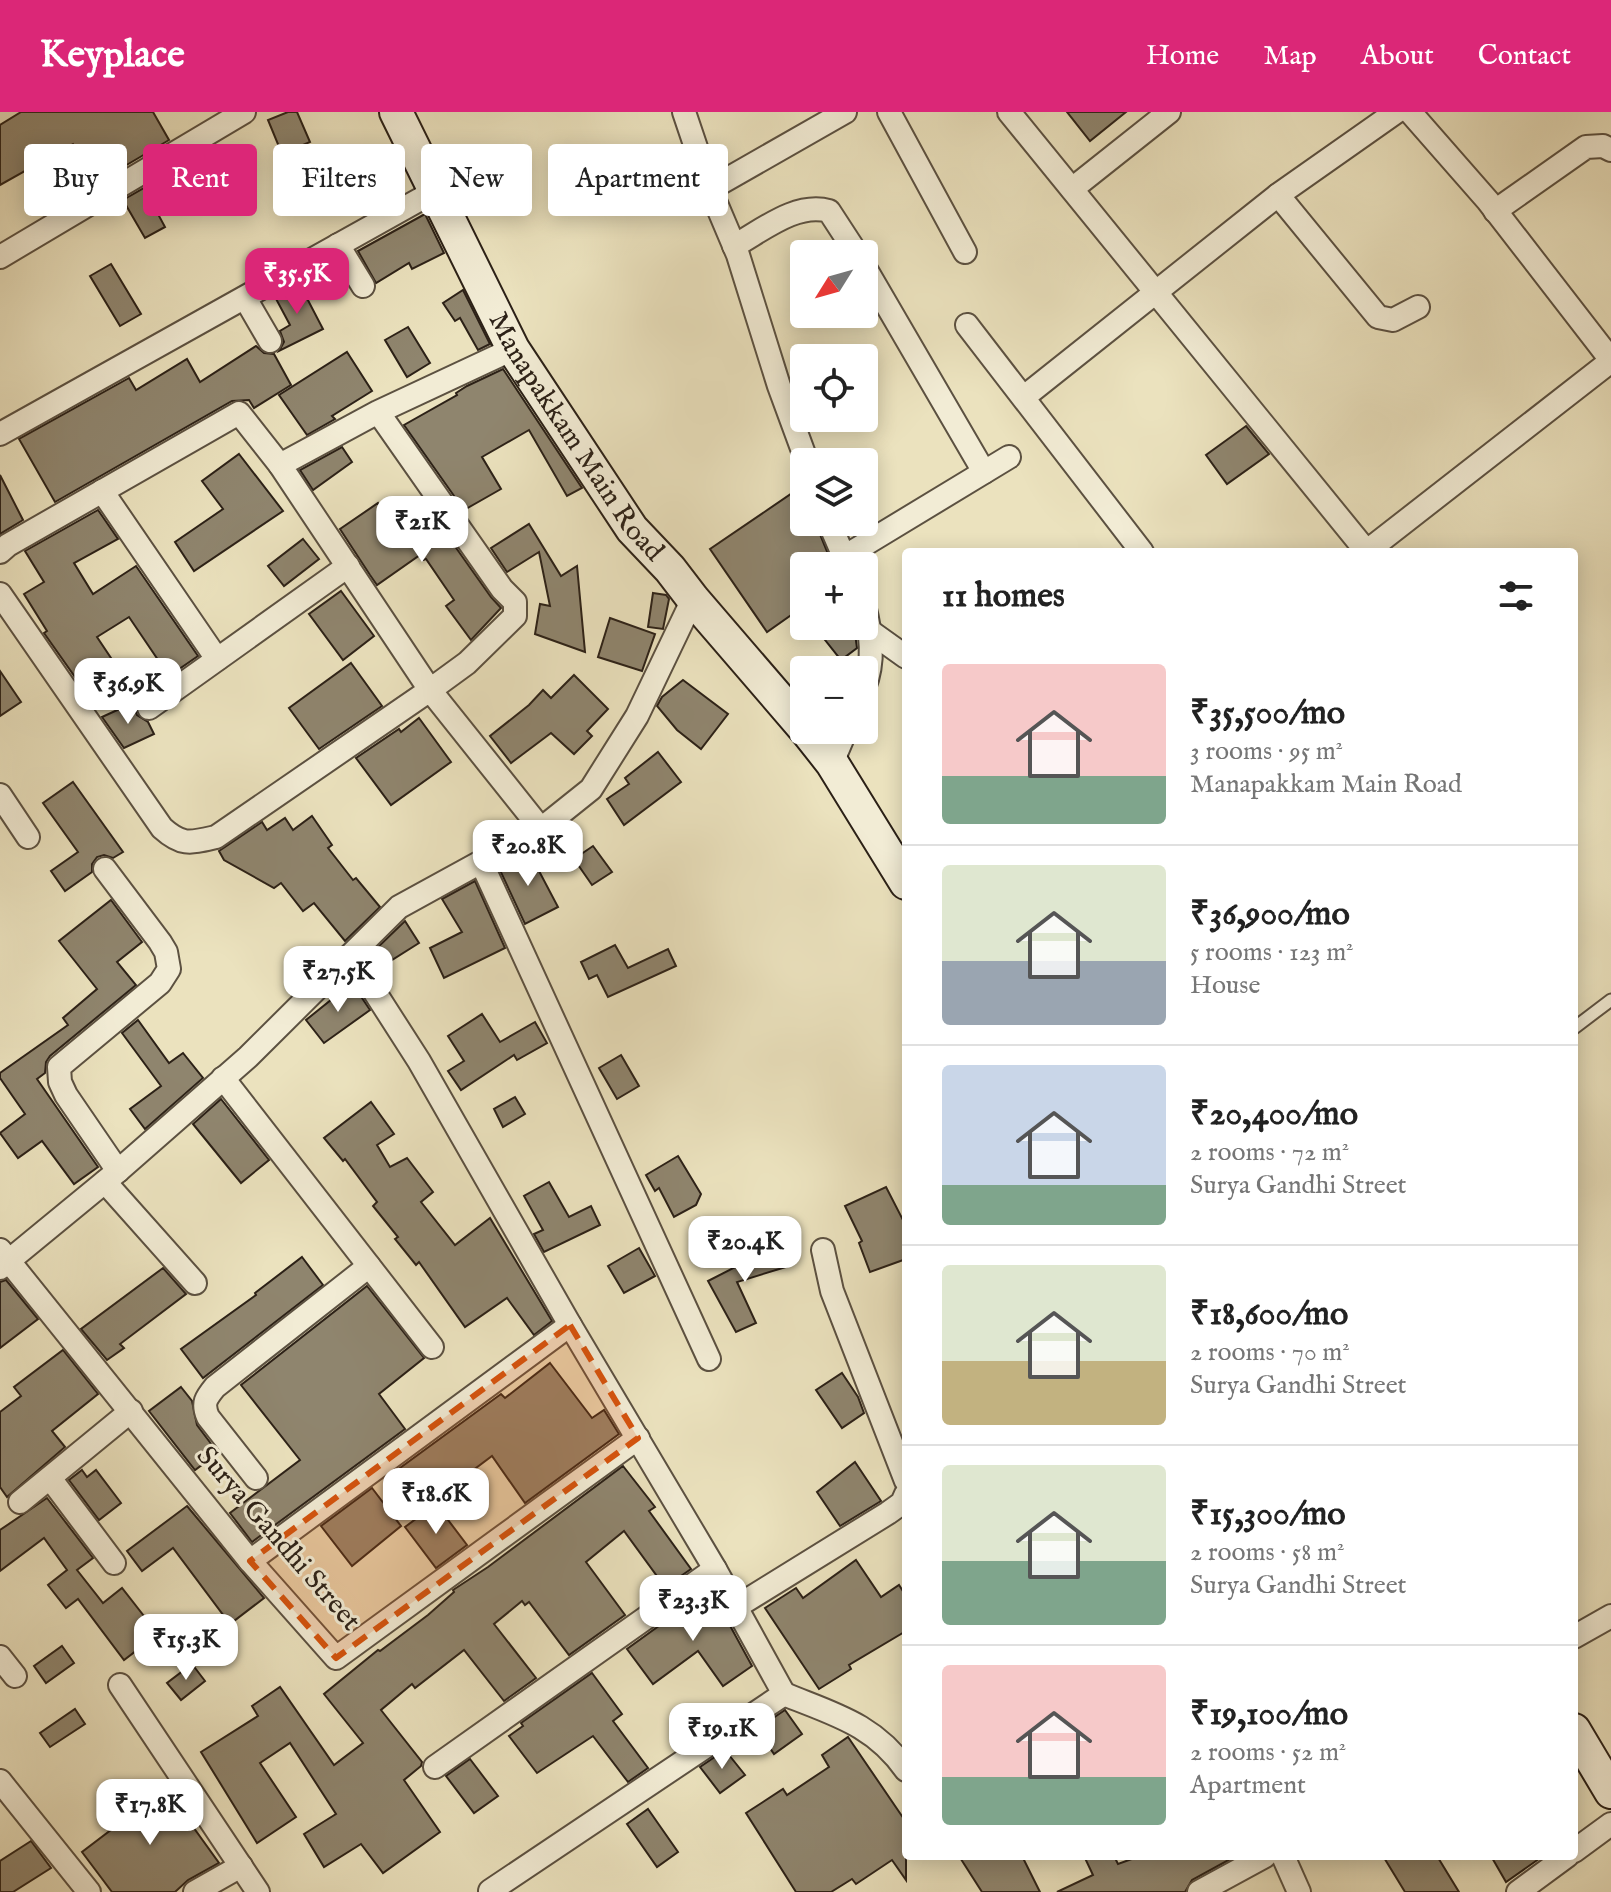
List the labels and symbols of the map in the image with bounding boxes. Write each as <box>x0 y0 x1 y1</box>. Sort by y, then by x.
north arrow <box>790 240 878 328</box>
pin: ₹35.5K <box>232 248 362 316</box>
street label: Manapakkam Main Road <box>480 306 671 569</box>
pin: ₹21K <box>375 496 469 564</box>
pin: ₹36.9K <box>63 658 193 726</box>
pin: ₹20.8K <box>463 820 593 888</box>
pin: ₹27.5K <box>273 946 403 1014</box>
pin: ₹20.4K <box>680 1216 810 1284</box>
street label: Surya Gandhi Street <box>188 1440 368 1639</box>
pin: ₹18.6K <box>371 1468 501 1536</box>
pin: ₹23.3K <box>628 1575 758 1643</box>
pin: ₹15.3K <box>121 1614 251 1682</box>
pin: ₹19.1K <box>657 1703 787 1771</box>
pin: ₹17.8K <box>85 1779 215 1847</box>

